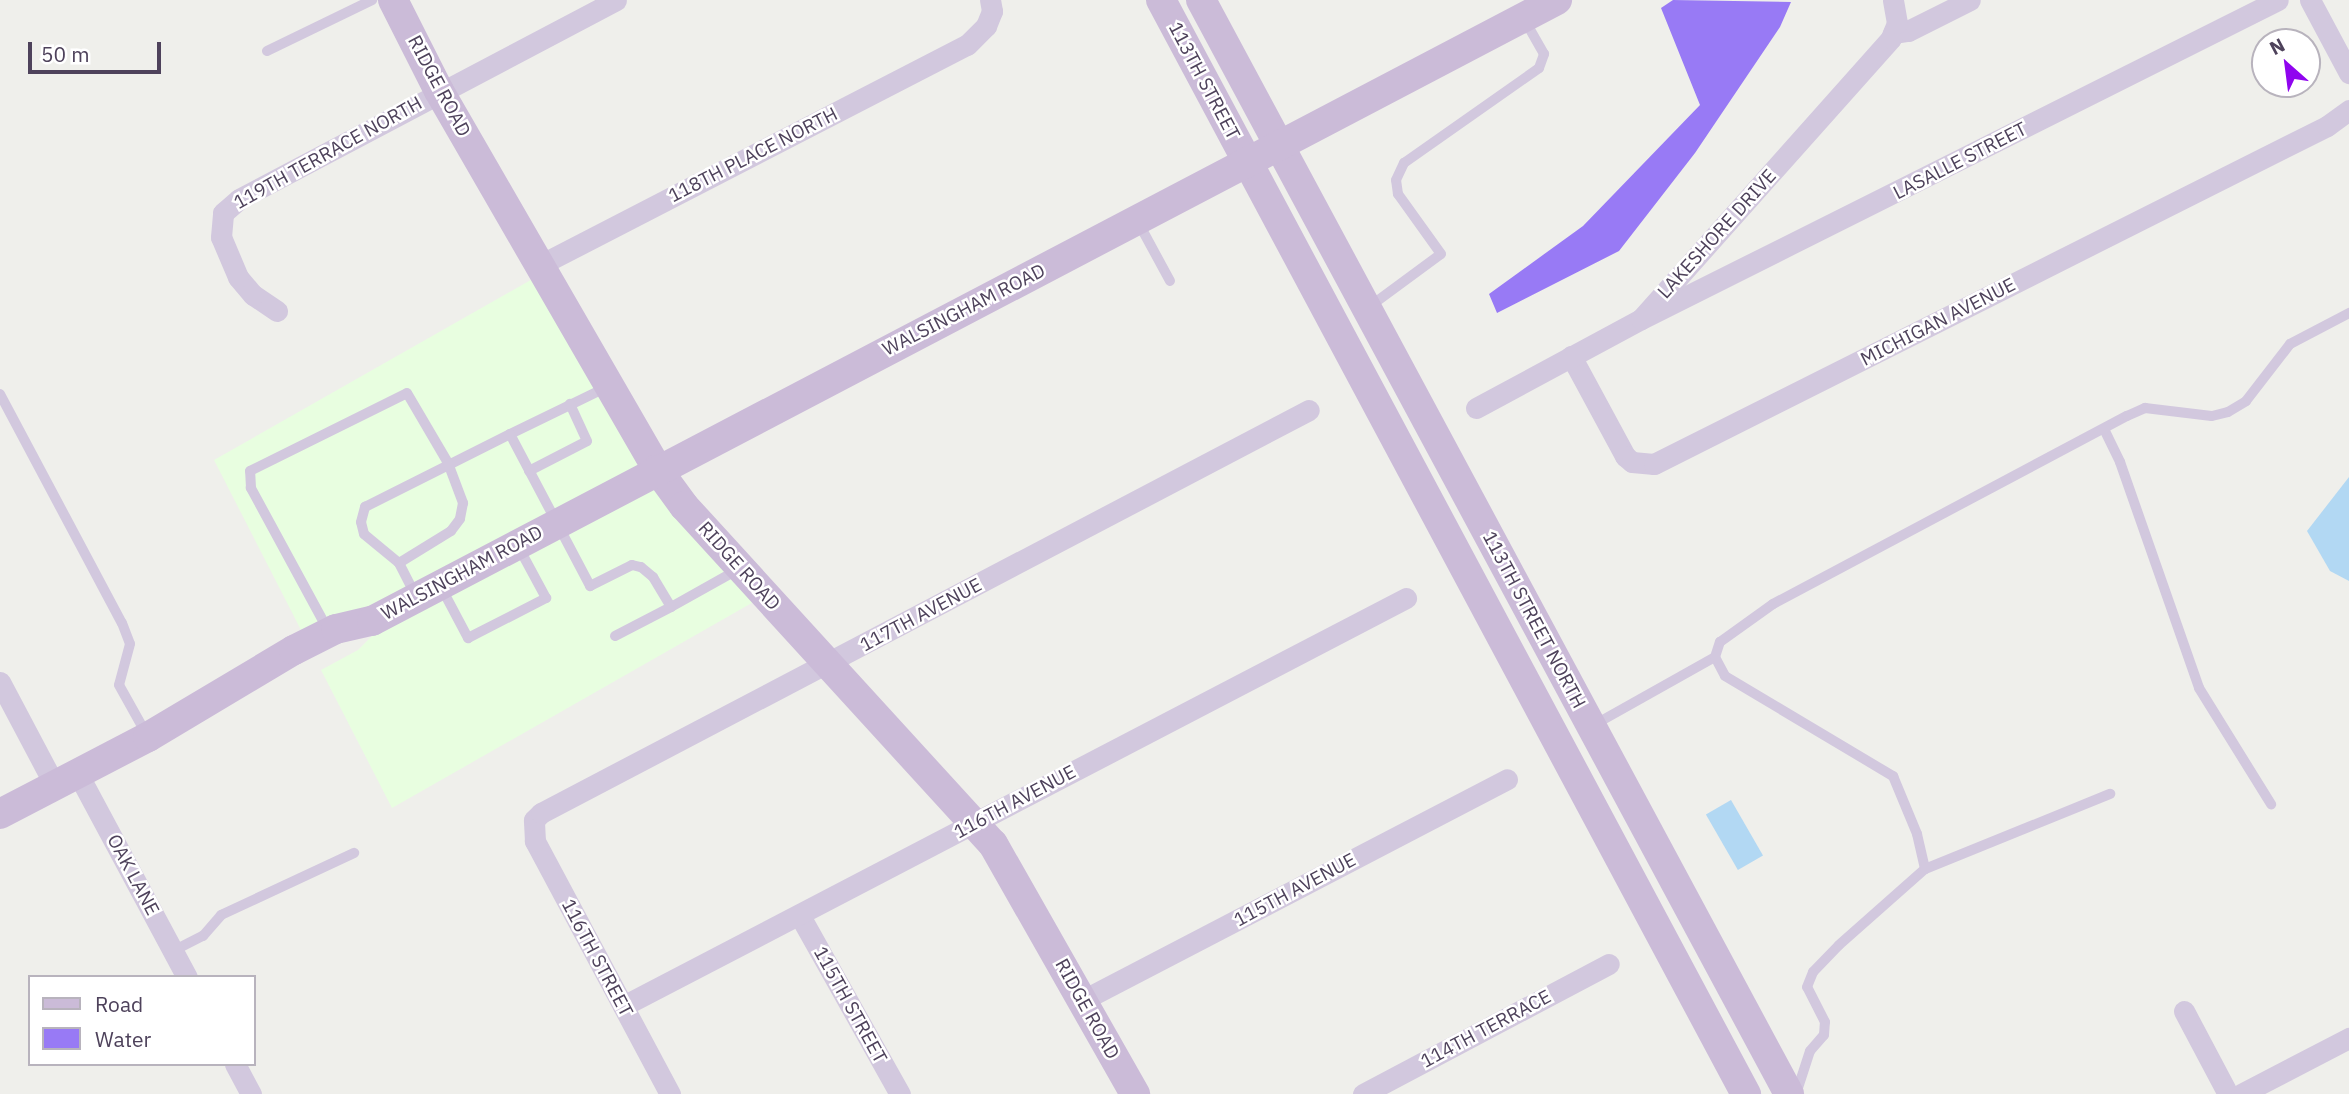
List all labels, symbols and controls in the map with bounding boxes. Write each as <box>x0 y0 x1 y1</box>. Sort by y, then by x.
street label: 113TH STREET <box>1163 18 1245 144</box>
scale bar <box>32 28 164 72</box>
north arrow <box>2251 28 2321 98</box>
street label: RIDGE ROAD <box>403 31 475 141</box>
text: N <box>2265 32 2289 60</box>
text: 50 m <box>41 40 90 68</box>
street label: 119TH TERRACE NORTH <box>230 92 426 214</box>
street label: 118TH PLACE NORTH <box>665 103 841 207</box>
street label: LASALLE STREET <box>1889 118 2031 204</box>
street label: LAKESHORE DRIVE <box>1653 165 1781 303</box>
street label: WALSINGHAM ROAD <box>879 259 1049 361</box>
street label: MICHIGAN AVENUE <box>1857 273 2019 371</box>
street label: RIDGE ROAD <box>693 517 785 615</box>
street label: WALSINGHAM ROAD <box>377 521 547 625</box>
street label: 113TH STREET NORTH <box>1478 528 1590 712</box>
street label: 117TH AVENUE <box>856 573 986 657</box>
street label: 116TH AVENUE <box>950 760 1080 844</box>
street label: OAK LANE <box>102 831 164 919</box>
street label: 115TH AVENUE <box>1230 848 1360 932</box>
street label: 116TH STREET <box>556 895 638 1021</box>
street label: 115TH STREET <box>809 943 891 1067</box>
street label: RIDGE ROAD <box>1050 955 1124 1063</box>
legend <box>28 975 256 1066</box>
street label: 114TH TERRACE <box>1417 985 1555 1073</box>
text: Road <box>95 990 143 1018</box>
text: Water <box>95 1025 151 1053</box>

